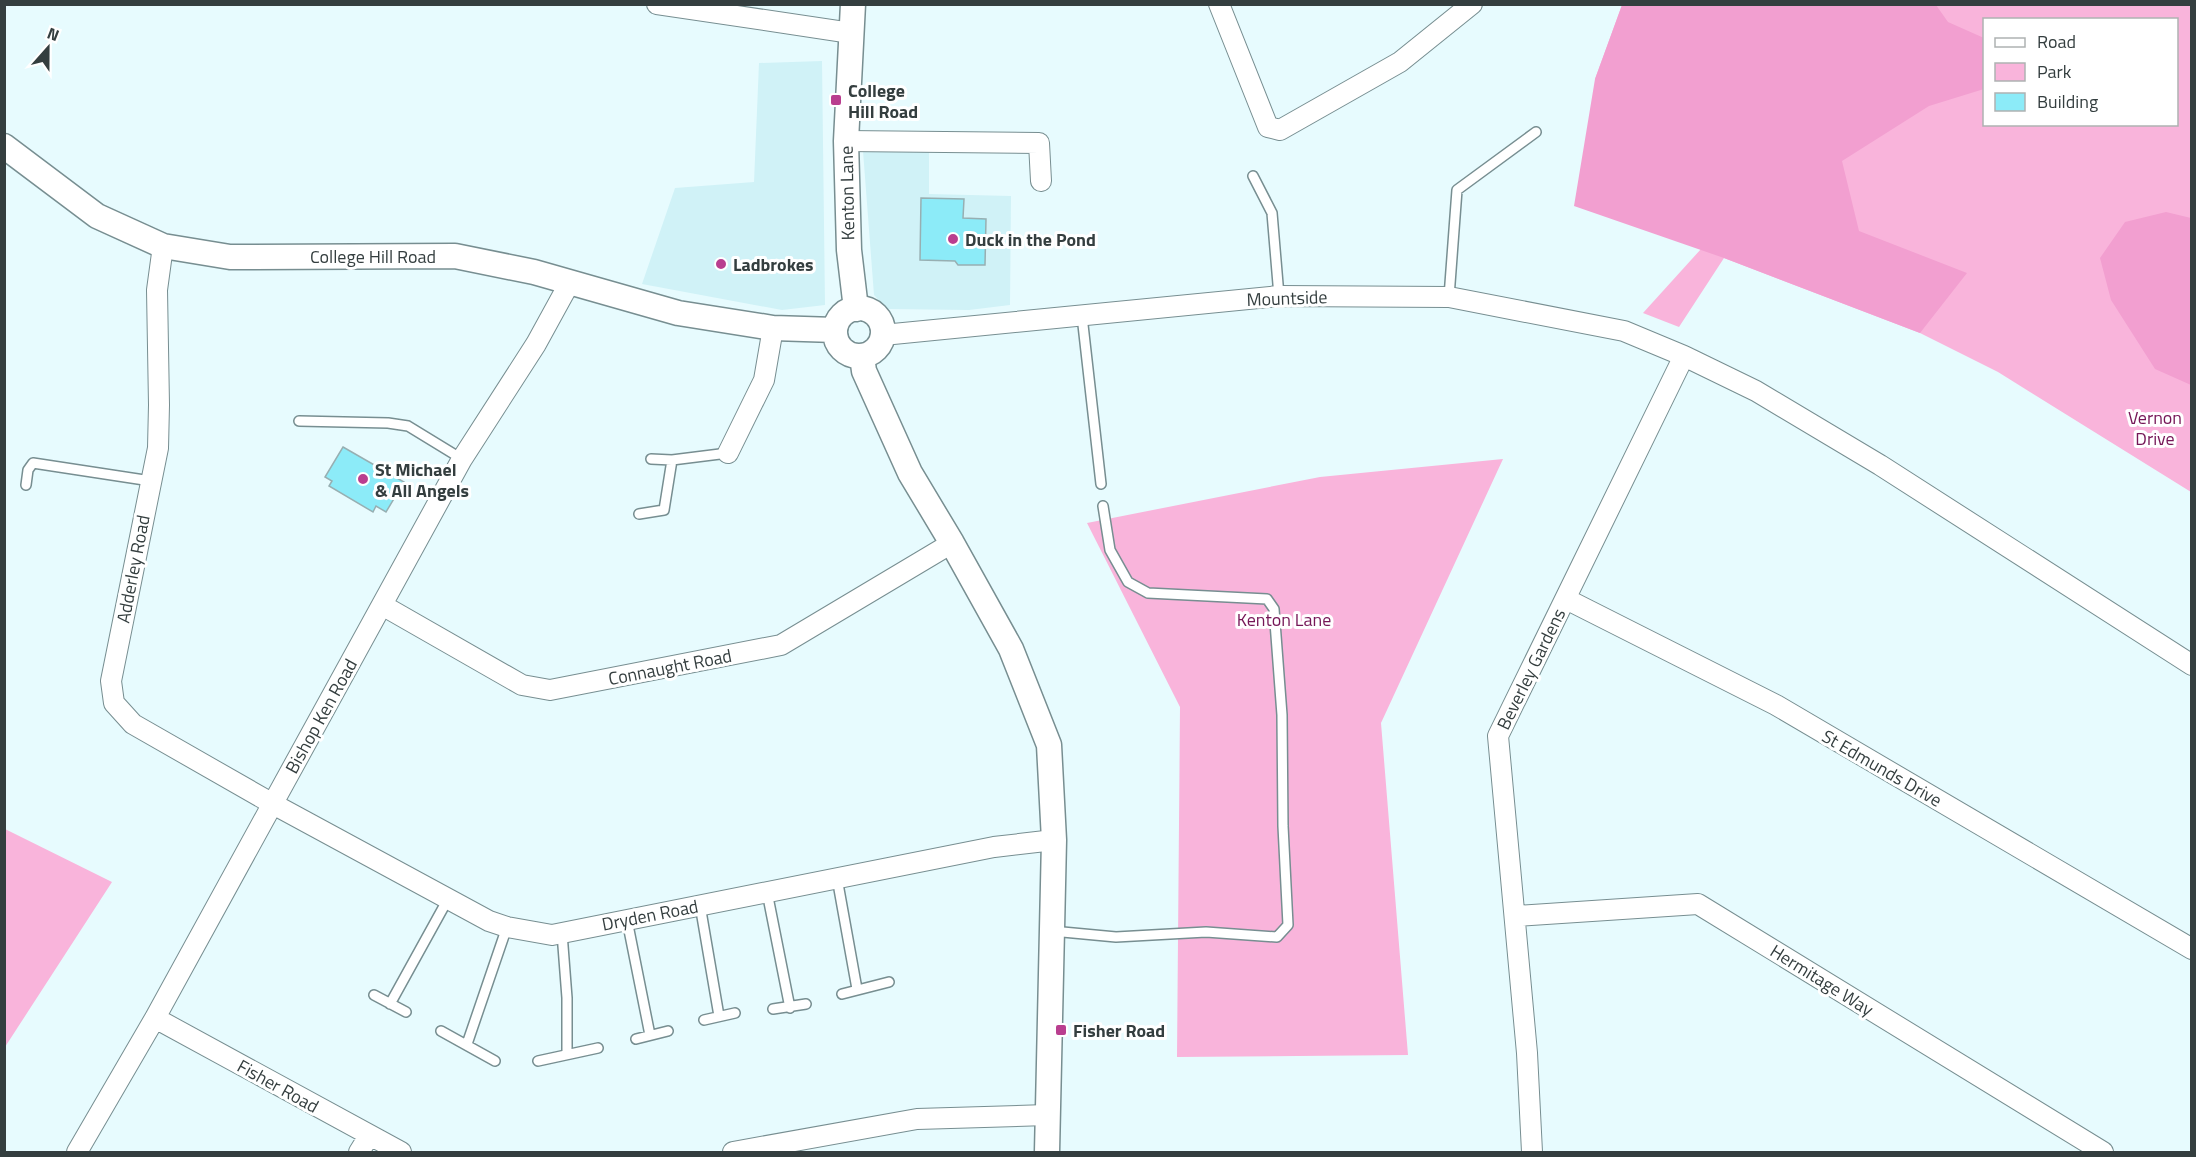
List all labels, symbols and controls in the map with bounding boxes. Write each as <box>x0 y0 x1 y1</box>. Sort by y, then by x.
north arrow <box>18 18 78 78</box>
legend <box>1983 18 2178 126</box>
text: N <box>44 21 63 47</box>
text: Road <box>2037 28 2076 55</box>
text: Park <box>2037 58 2072 85</box>
place label: College Hill Road <box>848 77 918 125</box>
text: Building <box>2037 88 2098 115</box>
marker: College Hill Road <box>829 93 843 107</box>
street label: Kenton Lane <box>833 146 861 240</box>
place label: Duck in the Pond <box>965 226 1096 253</box>
marker: Duck in the Pond <box>946 232 960 246</box>
street label: College Hill Road <box>310 243 436 270</box>
place label: Ladbrokes <box>733 251 813 278</box>
marker: Ladbrokes <box>714 257 728 271</box>
street label: Mountside <box>1246 283 1328 313</box>
park label: Vernon Drive <box>2128 404 2182 452</box>
place label: St Michael & All Angels <box>375 456 469 504</box>
marker: St Michael & All Angels <box>356 472 370 486</box>
street label: Adderley Road <box>109 513 157 625</box>
street label: Beverley Gardens <box>1490 604 1572 734</box>
park label: Kenton Lane <box>1237 606 1331 633</box>
street label: Connaught Road <box>606 642 734 692</box>
street label: Bishop Ken Road <box>278 654 364 778</box>
street label: St Edmunds Drive <box>1817 723 1947 813</box>
street label: Dryden Road <box>600 892 700 938</box>
street label: Hermitage Way <box>1765 937 1879 1023</box>
place label: Fisher Road <box>1073 1017 1165 1044</box>
marker: Fisher Road <box>1054 1023 1068 1037</box>
street label: Fisher Road <box>232 1052 324 1120</box>

